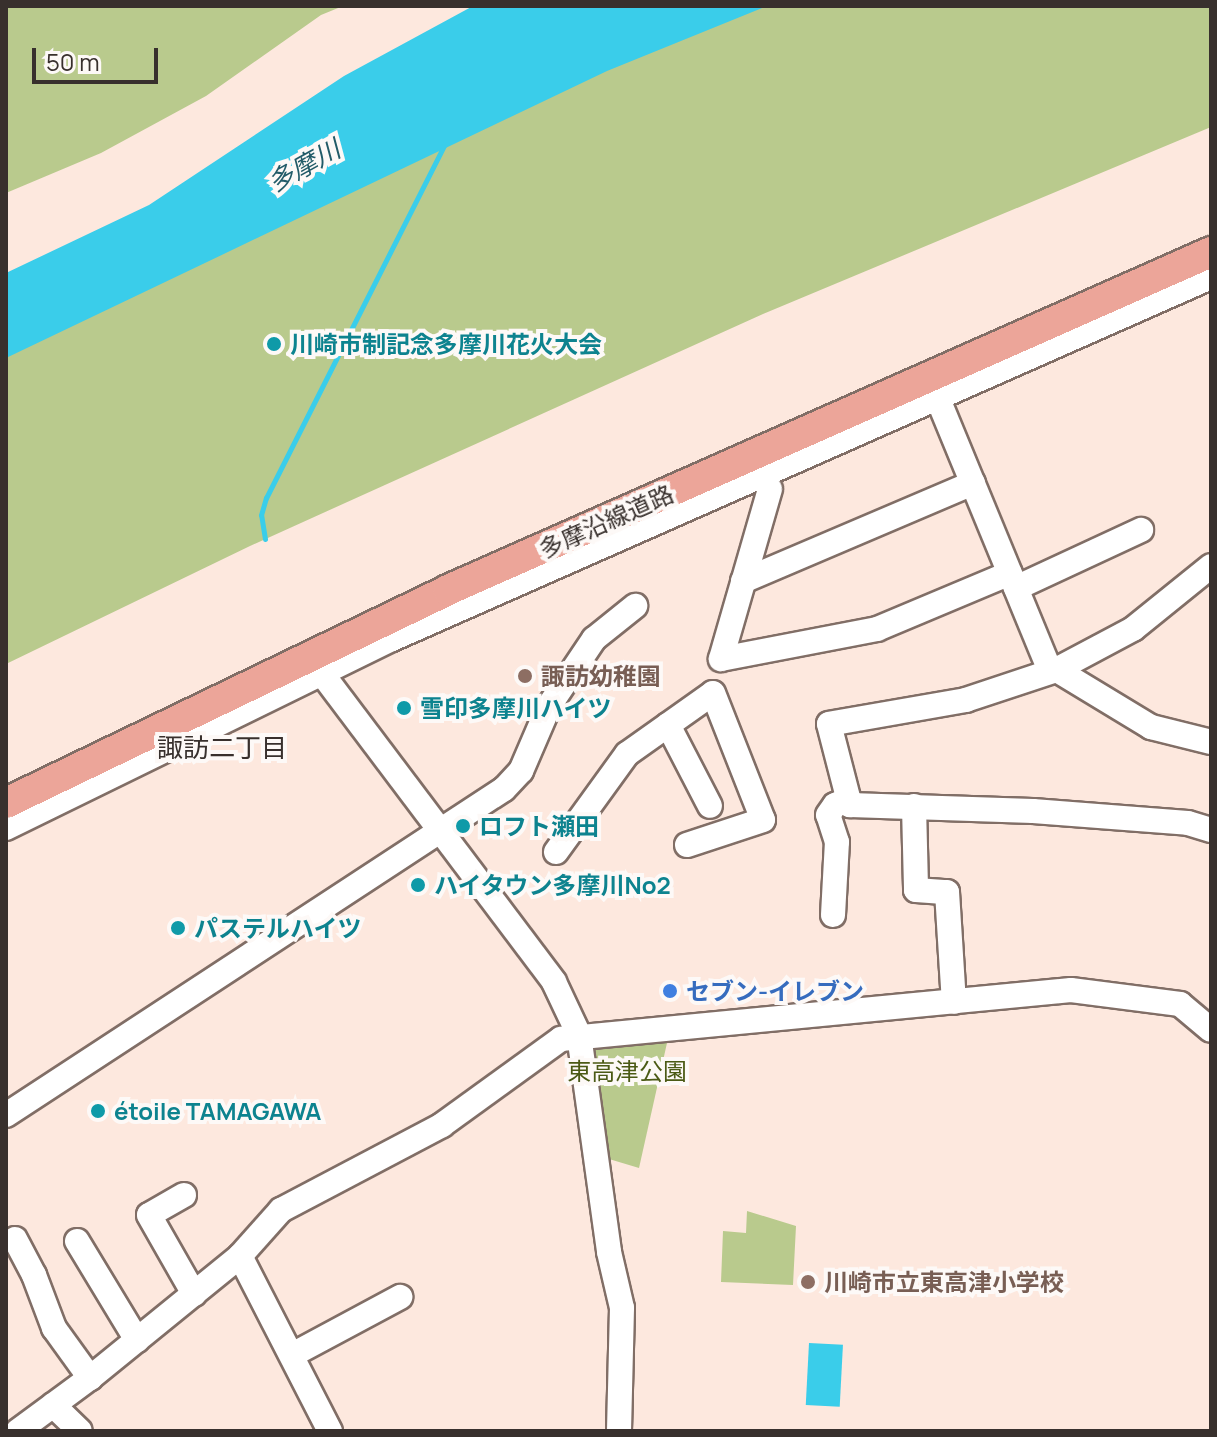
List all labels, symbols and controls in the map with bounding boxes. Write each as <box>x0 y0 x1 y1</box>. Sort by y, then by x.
scale bar <box>36 32 162 82</box>
text: 50 m <box>46 45 100 78</box>
water label: 多摩川 <box>262 133 346 199</box>
place label: 川崎市制記念多摩川花火大会 <box>290 330 602 358</box>
marker: 川崎市制記念多摩川花火大会 <box>265 335 283 353</box>
street label: 多摩沿線道路 <box>534 479 678 563</box>
place label: 諏訪幼稚園 <box>541 662 661 690</box>
marker: 諏訪幼稚園 <box>516 667 534 685</box>
place label: 雪印多摩川ハイツ <box>420 694 612 722</box>
marker: 雪印多摩川ハイツ <box>395 699 413 717</box>
district label: 諏訪二丁目 <box>157 732 287 764</box>
place label: ロフト瀬田 <box>479 812 599 840</box>
marker: ロフト瀬田 <box>454 817 472 835</box>
place label: ハイタウン多摩川No2 <box>434 871 672 899</box>
marker: ハイタウン多摩川No2 <box>409 876 427 894</box>
place label: パステルハイツ <box>194 914 362 942</box>
marker: パステルハイツ <box>169 919 187 937</box>
place label: セブン-イレブン <box>686 977 864 1005</box>
marker: セブン-イレブン <box>661 982 679 1000</box>
park label: 東高津公園 <box>567 1057 687 1085</box>
place label: étoile TAMAGAWA <box>114 1097 321 1125</box>
marker: étoile TAMAGAWA <box>89 1102 107 1120</box>
place label: 川崎市立東高津小学校 <box>824 1268 1064 1296</box>
marker: 川崎市立東高津小学校 <box>799 1273 817 1291</box>

